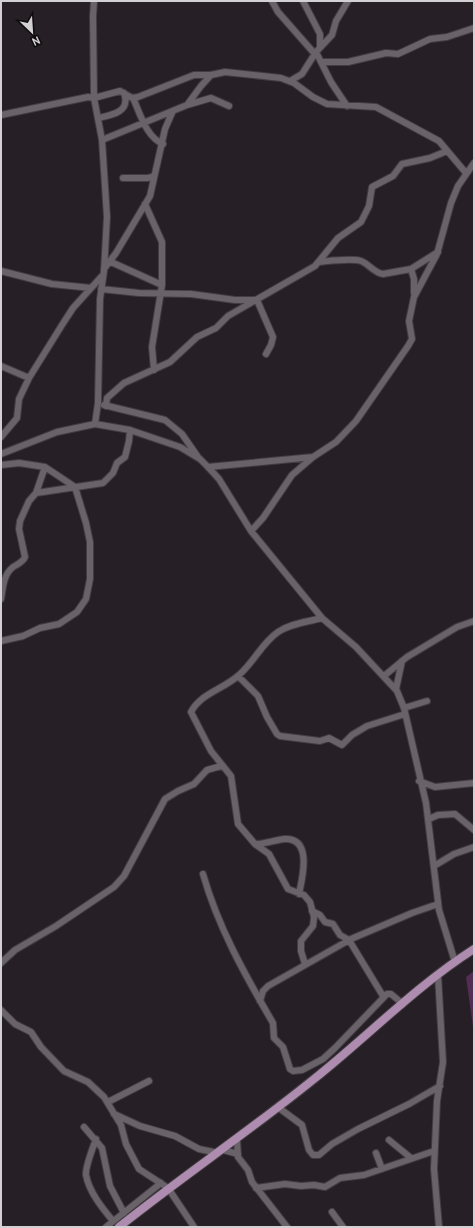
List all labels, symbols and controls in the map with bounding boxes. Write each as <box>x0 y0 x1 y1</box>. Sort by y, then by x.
north arrow <box>12 12 52 52</box>
text: N <box>30 33 42 49</box>

